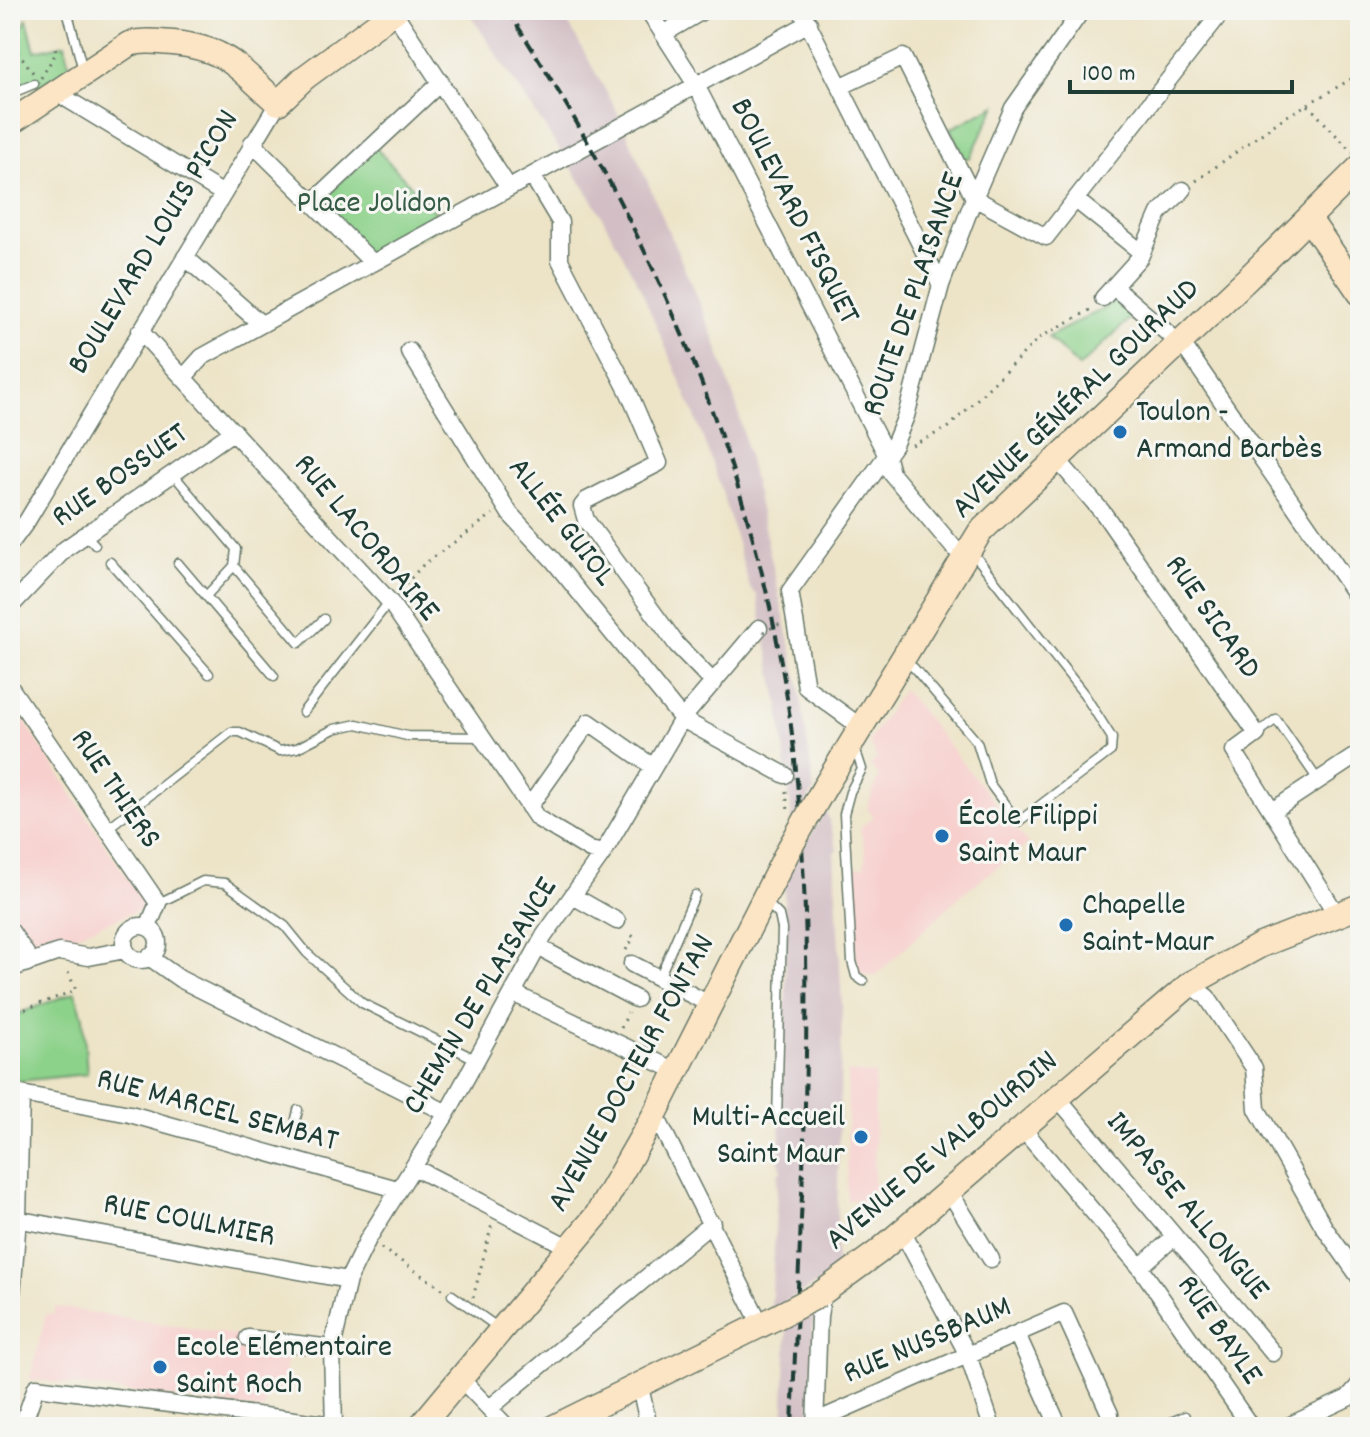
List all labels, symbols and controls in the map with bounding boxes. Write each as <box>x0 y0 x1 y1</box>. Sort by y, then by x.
scale bar <box>1070 44 1292 94</box>
text: 100 m <box>1082 58 1135 92</box>
street label: BOULEVARD FISQUET <box>716 91 870 333</box>
street label: BOULEVARD LOUIS PICON <box>58 102 252 384</box>
street label: ROUTE DE PLAISANCE <box>852 166 978 423</box>
park label: Place Jolidon <box>297 182 451 228</box>
street label: AVENUE GÉNÉRAL GOURAUD <box>942 269 1212 531</box>
place label: Toulon - Armand Barbès <box>1136 391 1323 474</box>
street label: RUE BOSSUET <box>43 413 199 541</box>
marker: Toulon - Armand Barbès <box>1111 423 1129 441</box>
street label: RUE LACORDAIRE <box>281 445 450 634</box>
street label: ALLÉE GUIOL <box>495 449 625 597</box>
street label: RUE SICARD <box>1151 547 1271 689</box>
street label: RUE THIERS <box>57 721 171 859</box>
place label: École Filippi Saint Maur <box>958 795 1098 878</box>
marker: École Filippi Saint Maur <box>933 827 951 845</box>
street label: CHEMIN DE PLAISANCE <box>393 869 571 1124</box>
place label: Chapelle Saint-Maur <box>1082 884 1214 967</box>
marker: Chapelle Saint-Maur <box>1057 916 1075 934</box>
street label: AVENUE DOCTEUR FONTAN <box>537 927 729 1221</box>
street label: AVENUE DE VALBOURDIN <box>817 1041 1069 1263</box>
street label: RUE MARCEL SEMBAT <box>91 1058 343 1166</box>
place label: Multi-Accueil Saint Maur <box>692 1096 845 1179</box>
street label: IMPASSE ALLONGUE <box>1093 1102 1279 1312</box>
marker: Multi-Accueil Saint Maur <box>852 1128 870 1146</box>
street label: RUE COULMIER <box>99 1183 279 1261</box>
street label: RUE BAYLE <box>1163 1267 1273 1396</box>
street label: RUE NUSSBAUM <box>837 1286 1019 1398</box>
place label: Ecole Elémentaire Saint Roch <box>176 1326 392 1409</box>
marker: Ecole Elémentaire Saint Roch <box>151 1358 169 1376</box>

